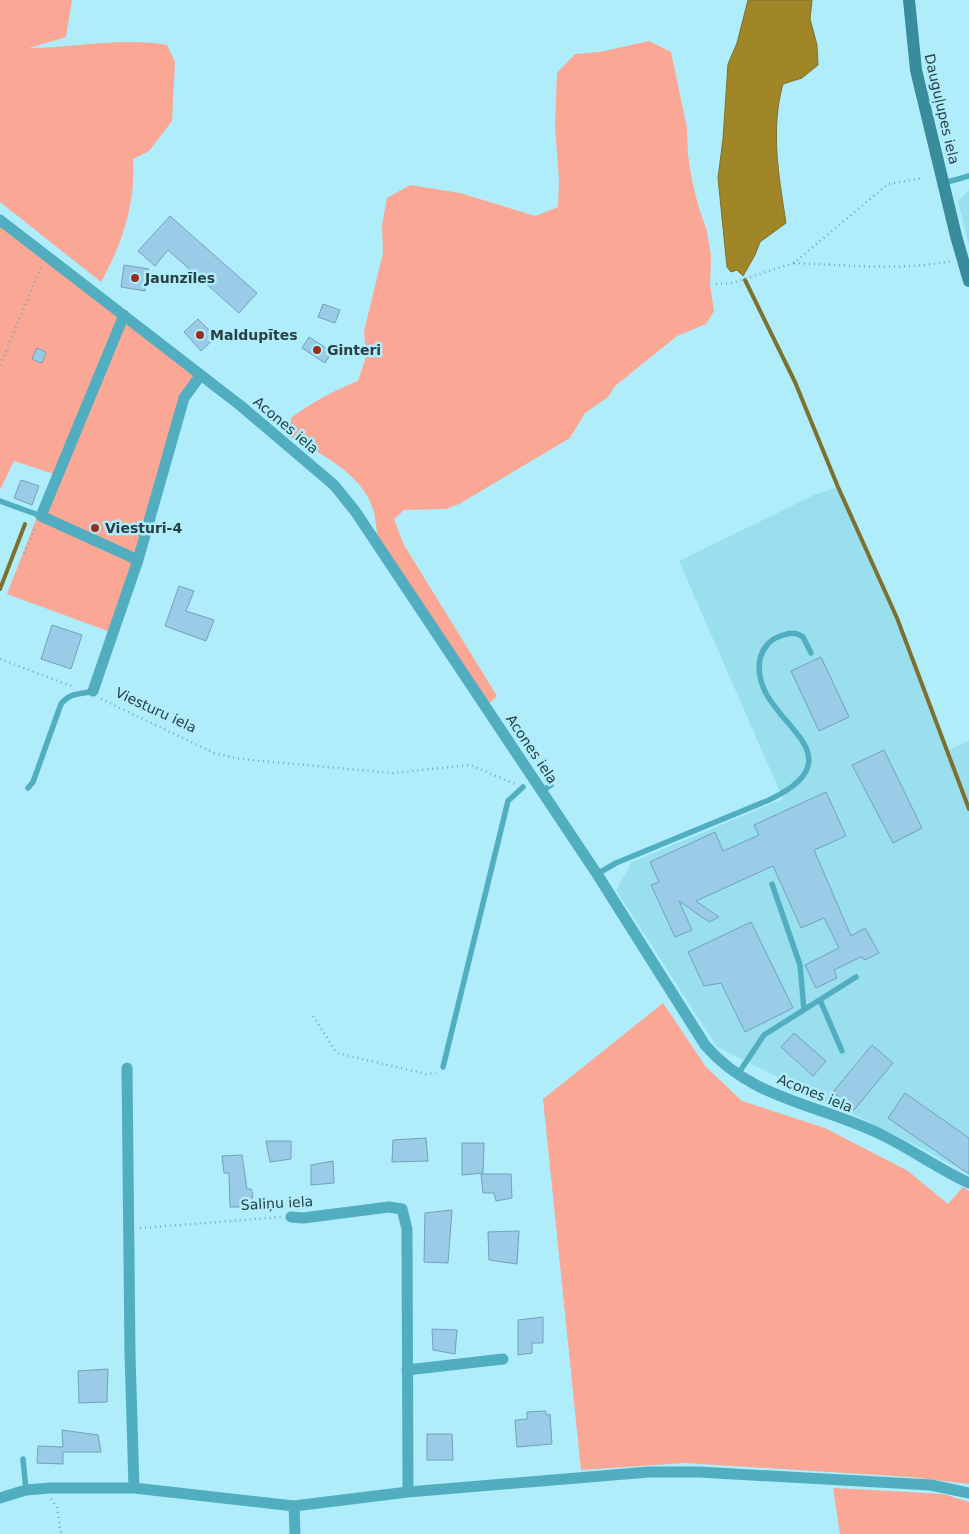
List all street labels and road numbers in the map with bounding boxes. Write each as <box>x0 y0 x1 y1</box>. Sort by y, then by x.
street label: Dauguļupes iela <box>921 52 963 166</box>
street label: Acones iela <box>250 393 322 457</box>
street label: Viesturu iela <box>113 684 199 736</box>
street label: Acones iela <box>503 711 561 787</box>
street label: Acones iela <box>775 1071 855 1115</box>
street label: Saliņu iela <box>240 1193 314 1214</box>

